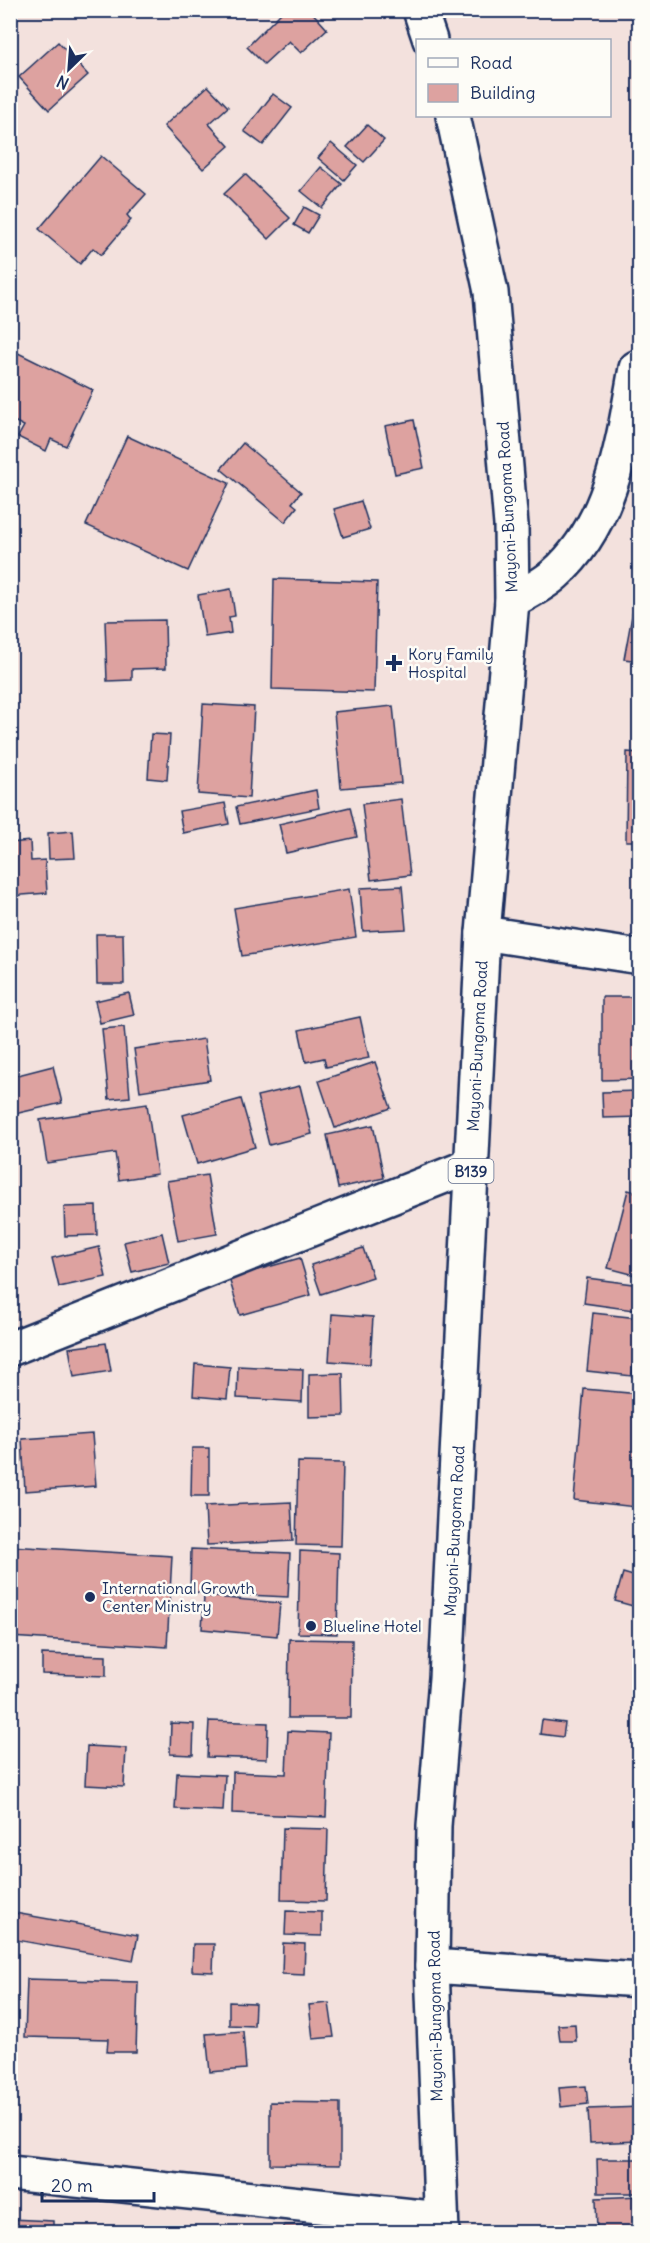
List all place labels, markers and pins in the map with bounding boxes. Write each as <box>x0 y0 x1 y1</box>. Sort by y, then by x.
place label: Kory Family Hospital <box>408 644 494 682</box>
marker: Kory Family Hospital <box>385 654 403 672</box>
place label: International Growth Center Ministry <box>102 1578 255 1616</box>
marker: International Growth Center Ministry <box>83 1590 97 1604</box>
place label: Blueline Hotel <box>323 1616 422 1636</box>
marker: Blueline Hotel <box>304 1619 318 1633</box>

